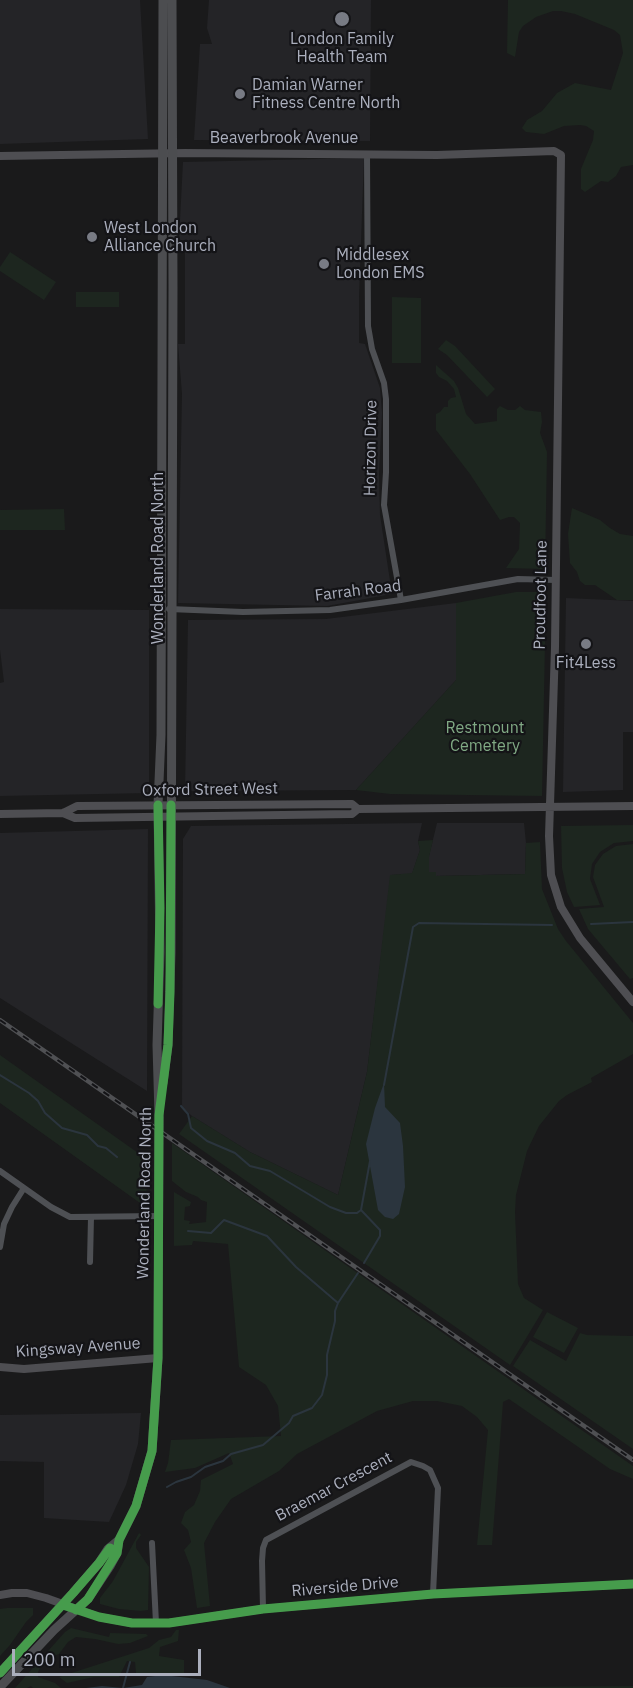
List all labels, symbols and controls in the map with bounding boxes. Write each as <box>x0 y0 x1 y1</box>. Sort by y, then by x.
marker: London Family Health Team <box>333 10 351 28</box>
place label: London Family Health Team <box>290 29 394 67</box>
place label: Damian Warner Fitness Centre North <box>252 75 400 113</box>
marker: Damian Warner Fitness Centre North <box>233 87 247 101</box>
street label: Beaverbrook Avenue <box>210 128 358 148</box>
place label: West London Alliance Church <box>104 218 216 256</box>
marker: West London Alliance Church <box>85 230 99 244</box>
place label: Middlesex London EMS <box>336 245 425 283</box>
marker: Middlesex London EMS <box>317 257 331 271</box>
street label: Horizon Drive <box>361 400 381 496</box>
street label: Wonderland Road North <box>148 472 168 644</box>
street label: Proudfoot Lane <box>530 540 552 650</box>
street label: Farrah Road <box>314 576 402 606</box>
marker: Fit4Less <box>579 637 593 651</box>
place label: Fit4Less <box>556 653 616 673</box>
park label: Restmount Cemetery <box>446 718 524 756</box>
street label: Oxford Street West <box>142 779 278 801</box>
street label: Wonderland Road North <box>134 1107 156 1279</box>
street label: Kingsway Avenue <box>15 1334 141 1362</box>
street label: Braemar Crescent <box>272 1448 396 1526</box>
street label: Riverside Drive <box>291 1573 399 1601</box>
scale bar <box>15 1637 204 1675</box>
text: 200 m <box>23 1648 75 1671</box>

